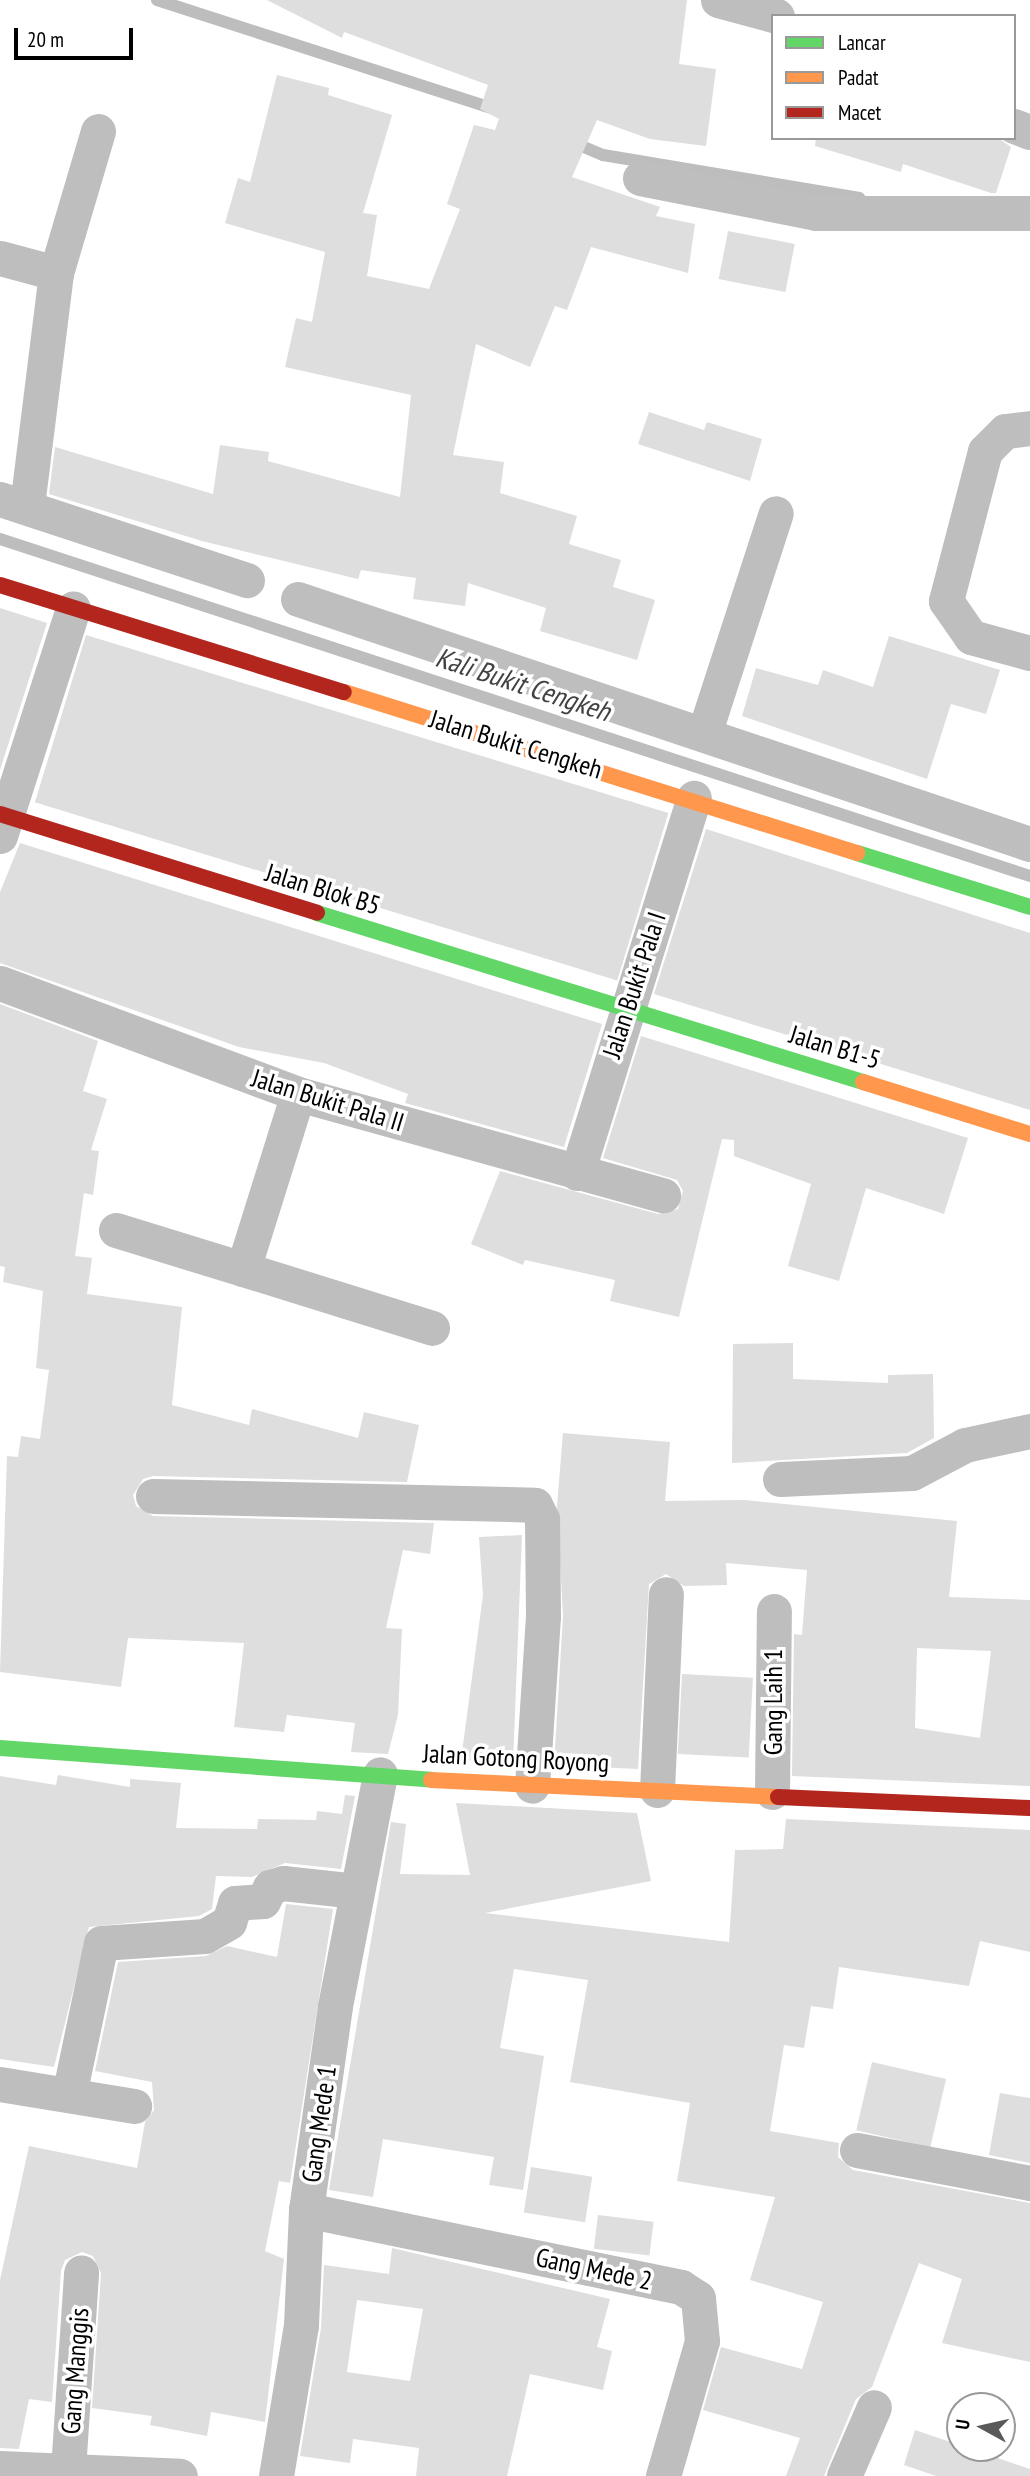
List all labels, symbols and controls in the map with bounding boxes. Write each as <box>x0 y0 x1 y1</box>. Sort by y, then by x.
scale bar <box>18 14 136 58</box>
legend <box>771 14 1016 140</box>
text: 20 m <box>27 26 64 53</box>
text: Lancar <box>838 29 886 56</box>
text: Padat <box>838 64 879 91</box>
text: Macet <box>838 99 881 126</box>
water label: Kali Bukit Cengkeh <box>432 640 614 728</box>
street label: Jalan Bukit Cengkeh <box>426 703 606 785</box>
street label: Jalan Blok B5 <box>261 857 385 921</box>
street label: Jalan Bukit Pala I <box>596 908 672 1062</box>
street label: Jalan B1-5 <box>786 1018 884 1076</box>
street label: Jalan Bukit Pala II <box>248 1062 408 1138</box>
street label: Gang Laih 1 <box>757 1649 789 1755</box>
street label: Jalan Gotong Royong <box>422 1738 610 1778</box>
street label: Gang Mede 1 <box>295 2063 343 2185</box>
street label: Gang Mede 2 <box>533 2241 655 2297</box>
street label: Gang Manggis <box>55 2307 95 2435</box>
north arrow <box>946 2392 1016 2462</box>
text: U <box>950 2418 975 2431</box>

